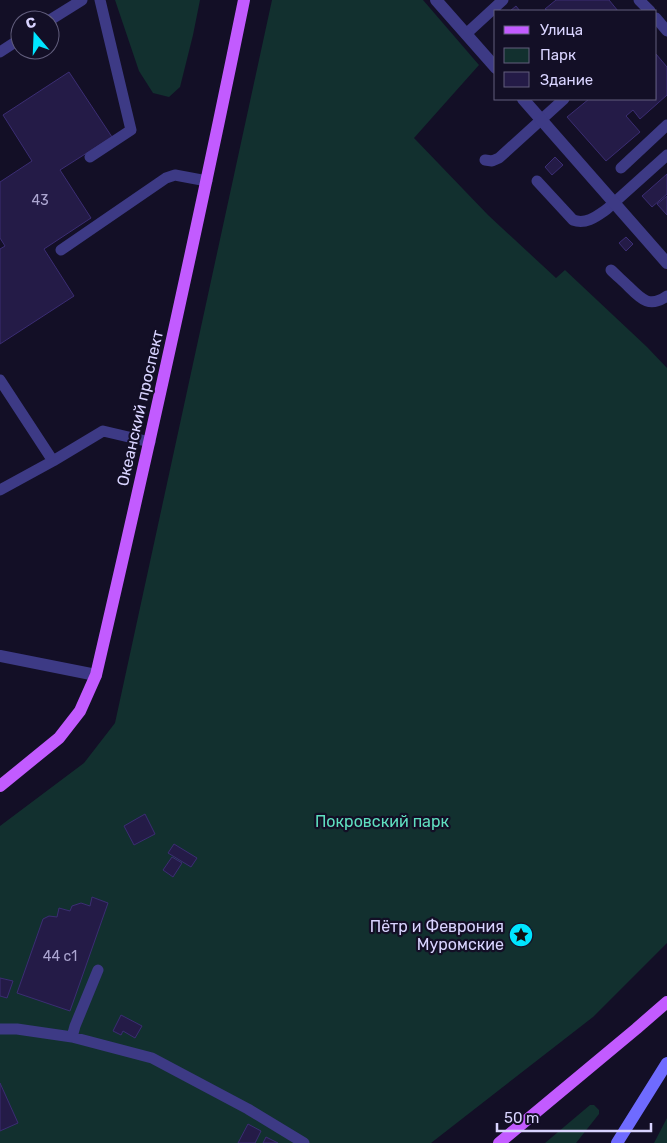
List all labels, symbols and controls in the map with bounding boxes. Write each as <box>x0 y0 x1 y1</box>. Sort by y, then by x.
north arrow <box>10 10 60 60</box>
legend <box>494 10 657 100</box>
text: С <box>24 13 39 33</box>
text: Улица <box>540 21 583 39</box>
text: Парк <box>540 46 576 64</box>
text: Здание <box>540 71 593 89</box>
house number: 43 <box>31 192 49 209</box>
street label: Океанский проспект <box>113 328 167 488</box>
park label: Покровский парк <box>315 812 449 831</box>
place label: Пётр и Феврония Муромские <box>370 917 504 954</box>
place icon: Пётр и Феврония Муромские <box>508 922 534 948</box>
house number: 44 с1 <box>43 948 77 965</box>
scale bar <box>497 1100 651 1132</box>
text: 50 m <box>504 1109 539 1127</box>

